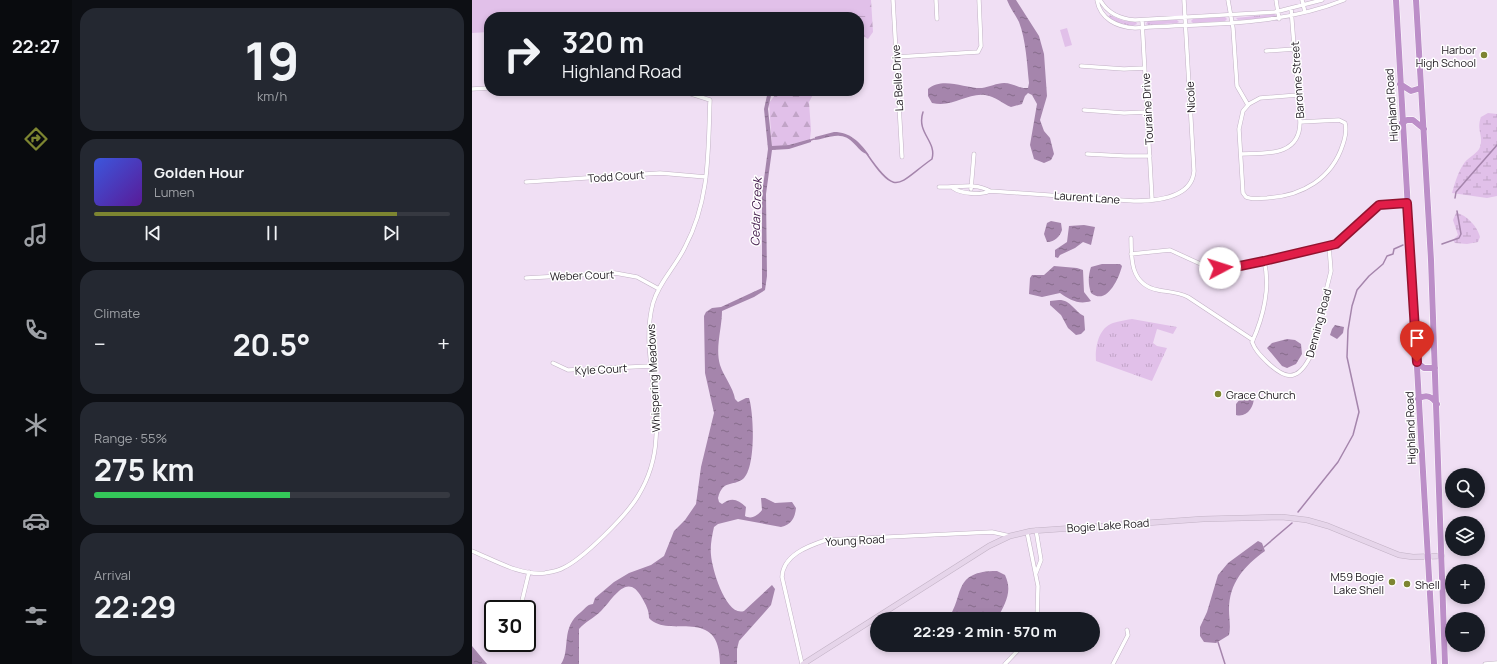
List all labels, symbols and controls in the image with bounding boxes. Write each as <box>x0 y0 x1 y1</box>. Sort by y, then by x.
text: 320 m <box>562 23 644 61</box>
text: 19 <box>244 25 300 96</box>
icon: right <box>496 28 548 80</box>
text: 22:27 <box>12 34 60 58</box>
street label: Baronne Street <box>1287 41 1307 119</box>
place label: Harbor High School <box>1416 42 1476 70</box>
street label: La Belle Drive <box>888 44 906 112</box>
marker: Harbor High School <box>1479 50 1489 60</box>
text: Highland Road <box>562 59 682 83</box>
street label: Highland Road <box>1381 68 1401 142</box>
street label: Touraine Drive <box>1138 72 1156 145</box>
street label: Nicole <box>1182 80 1198 113</box>
text: km/h <box>257 87 287 105</box>
icon: directions <box>22 125 50 153</box>
text: Golden Hour <box>154 162 244 183</box>
street label: Todd Court <box>587 167 645 185</box>
water label: Cedar Creek <box>746 175 766 247</box>
text: Lumen <box>154 183 194 201</box>
street label: Laurent Lane <box>1053 187 1121 207</box>
icon: music <box>22 221 50 249</box>
icon: previous <box>142 222 164 244</box>
icon: pause <box>261 222 283 244</box>
icon: next <box>380 222 402 244</box>
position arrow <box>1199 247 1241 289</box>
street label: Weber Court <box>550 266 614 284</box>
street label: Denning Road <box>1302 287 1334 359</box>
text: Climate <box>94 304 140 322</box>
icon: phone <box>22 316 50 344</box>
pin <box>1400 321 1434 362</box>
street label: Whispering Meadows <box>643 323 663 433</box>
text: 20.5° <box>233 324 311 365</box>
icon: arrive <box>1406 327 1428 349</box>
text: − <box>94 329 106 359</box>
text: + <box>437 329 450 359</box>
street label: Kyle Court <box>574 360 628 378</box>
place label: Grace Church <box>1226 387 1296 402</box>
marker: Grace Church <box>1213 389 1223 399</box>
street label: Highland Road <box>1401 391 1419 465</box>
icon: climate <box>22 411 50 439</box>
text: Range · 55% <box>94 429 167 447</box>
text: 275 km <box>94 449 195 490</box>
map controls <box>1445 468 1485 652</box>
button: search <box>1445 468 1485 508</box>
icon: car <box>22 507 50 535</box>
street label: Bogie Lake Road <box>1066 515 1150 535</box>
button: layers <box>1445 516 1485 556</box>
street label: Young Road <box>825 531 885 549</box>
button: + <box>1445 564 1485 604</box>
text: Arrival <box>94 566 131 584</box>
place label: M59 Bogie Lake Shell <box>1331 569 1385 597</box>
marker: M59 Bogie Lake Shell <box>1387 577 1397 587</box>
place label: Shell <box>1415 577 1440 592</box>
marker: Shell <box>1402 579 1412 589</box>
text: 22:29 <box>94 586 177 627</box>
speed limit sign: 30 <box>484 600 536 652</box>
icon: filters <box>22 602 50 630</box>
button: − <box>1445 612 1485 652</box>
text: 22:29 · 2 min · 570 m <box>913 621 1057 642</box>

